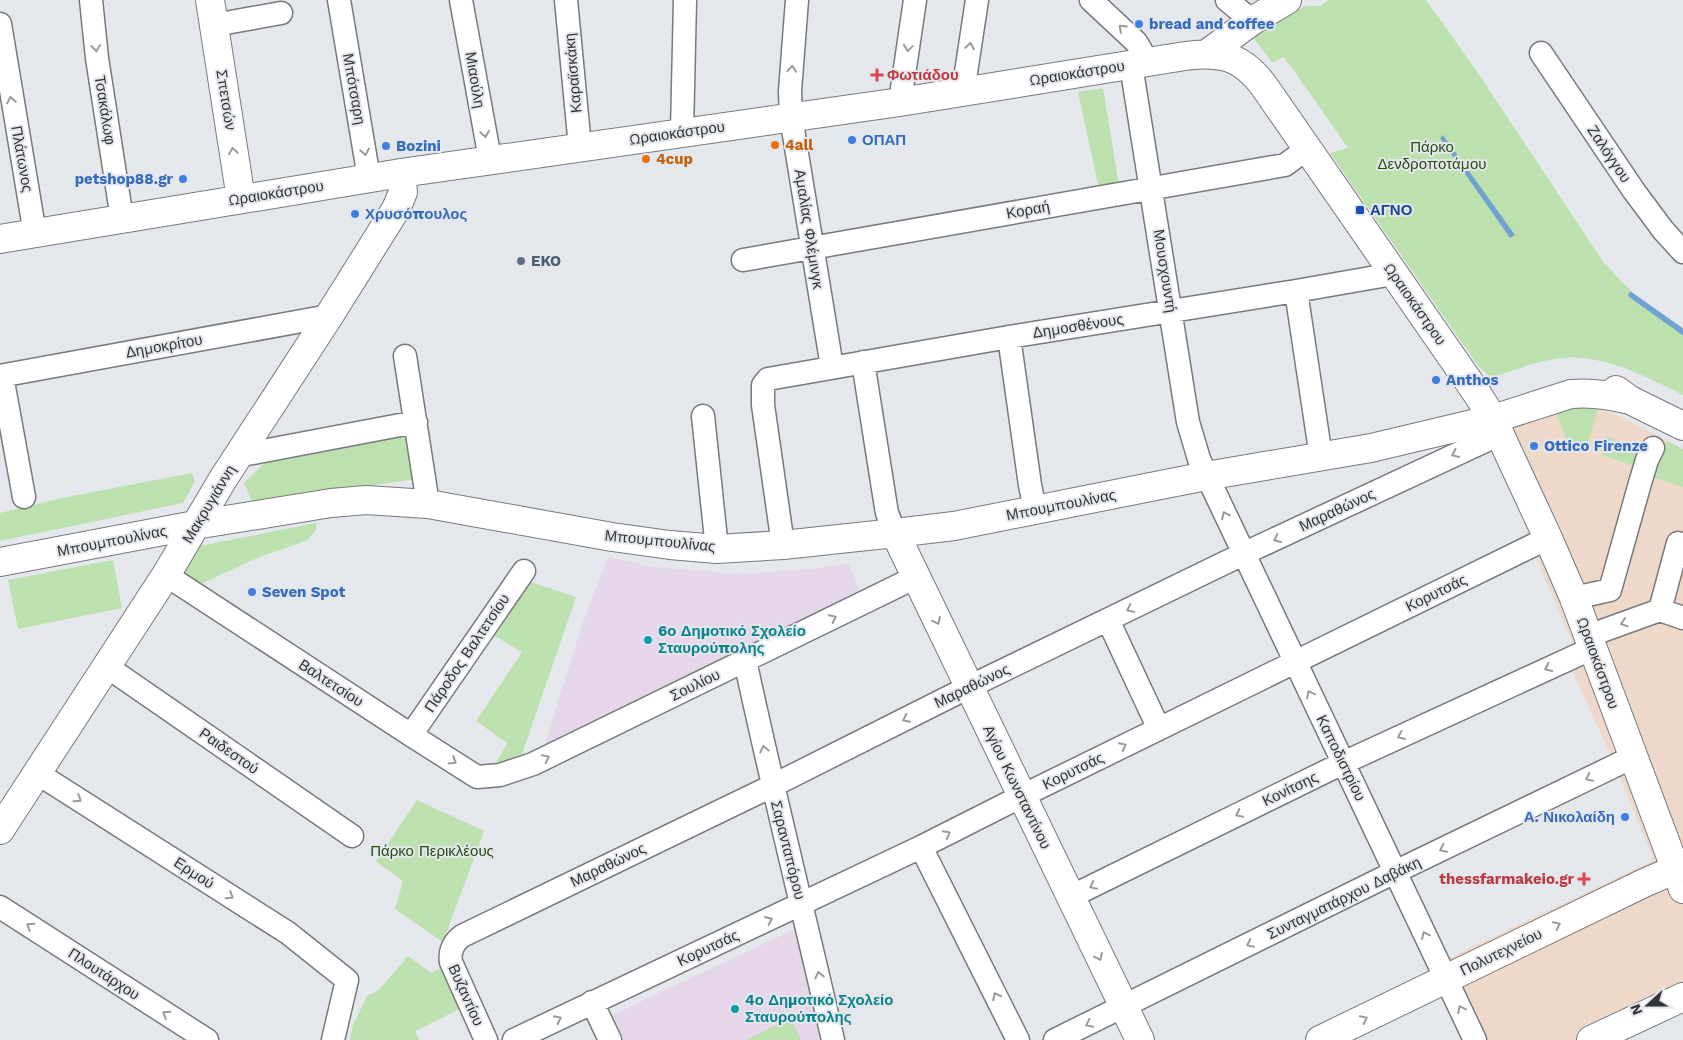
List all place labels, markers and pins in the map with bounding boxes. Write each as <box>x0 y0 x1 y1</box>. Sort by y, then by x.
place label: bread and coffee <box>1149 15 1275 33</box>
marker: bread and coffee <box>1133 18 1145 30</box>
place label: Φωτιάδου <box>887 66 959 84</box>
marker: Φωτιάδου <box>871 69 883 81</box>
place label: ΟΠΑΠ <box>862 131 906 149</box>
marker: ΟΠΑΠ <box>846 134 858 146</box>
place label: 4all <box>785 136 813 154</box>
place label: Bozini <box>396 137 441 155</box>
marker: 4all <box>769 139 781 151</box>
marker: Bozini <box>380 140 392 152</box>
place label: 4cup <box>656 150 693 168</box>
marker: 4cup <box>640 153 652 165</box>
place label: petshop88.gr <box>75 170 174 188</box>
marker: petshop88.gr <box>177 173 189 185</box>
place label: ΑΓΝΟ <box>1370 201 1413 219</box>
marker: ΑΓΝΟ <box>1354 204 1366 216</box>
place label: Χρυσόπουλος <box>365 205 467 223</box>
marker: Χρυσόπουλος <box>349 208 361 220</box>
place label: EKO <box>531 252 561 270</box>
marker: EKO <box>515 255 527 267</box>
place label: Anthos <box>1446 371 1498 389</box>
marker: Anthos <box>1430 374 1442 386</box>
place label: Ottico Firenze <box>1544 437 1648 455</box>
marker: Ottico Firenze <box>1528 440 1540 452</box>
place label: Seven Spot <box>262 583 346 601</box>
marker: Seven Spot <box>246 586 258 598</box>
place label: 6ο Δημοτικό Σχολείο Σταυρούπολης <box>658 622 806 657</box>
marker: 6ο Δημοτικό Σχολείο Σταυρούπολης <box>642 634 654 646</box>
place label: Α. Νικολαίδη <box>1524 808 1615 826</box>
marker: Α. Νικολαίδη <box>1619 811 1631 823</box>
place label: thessfarmakeio.gr <box>1439 870 1575 888</box>
marker: thessfarmakeio.gr <box>1578 873 1590 885</box>
place label: 4ο Δημοτικό Σχολείο Σταυρούπολης <box>745 991 893 1026</box>
marker: 4ο Δημοτικό Σχολείο Σταυρούπολης <box>729 1003 741 1015</box>

